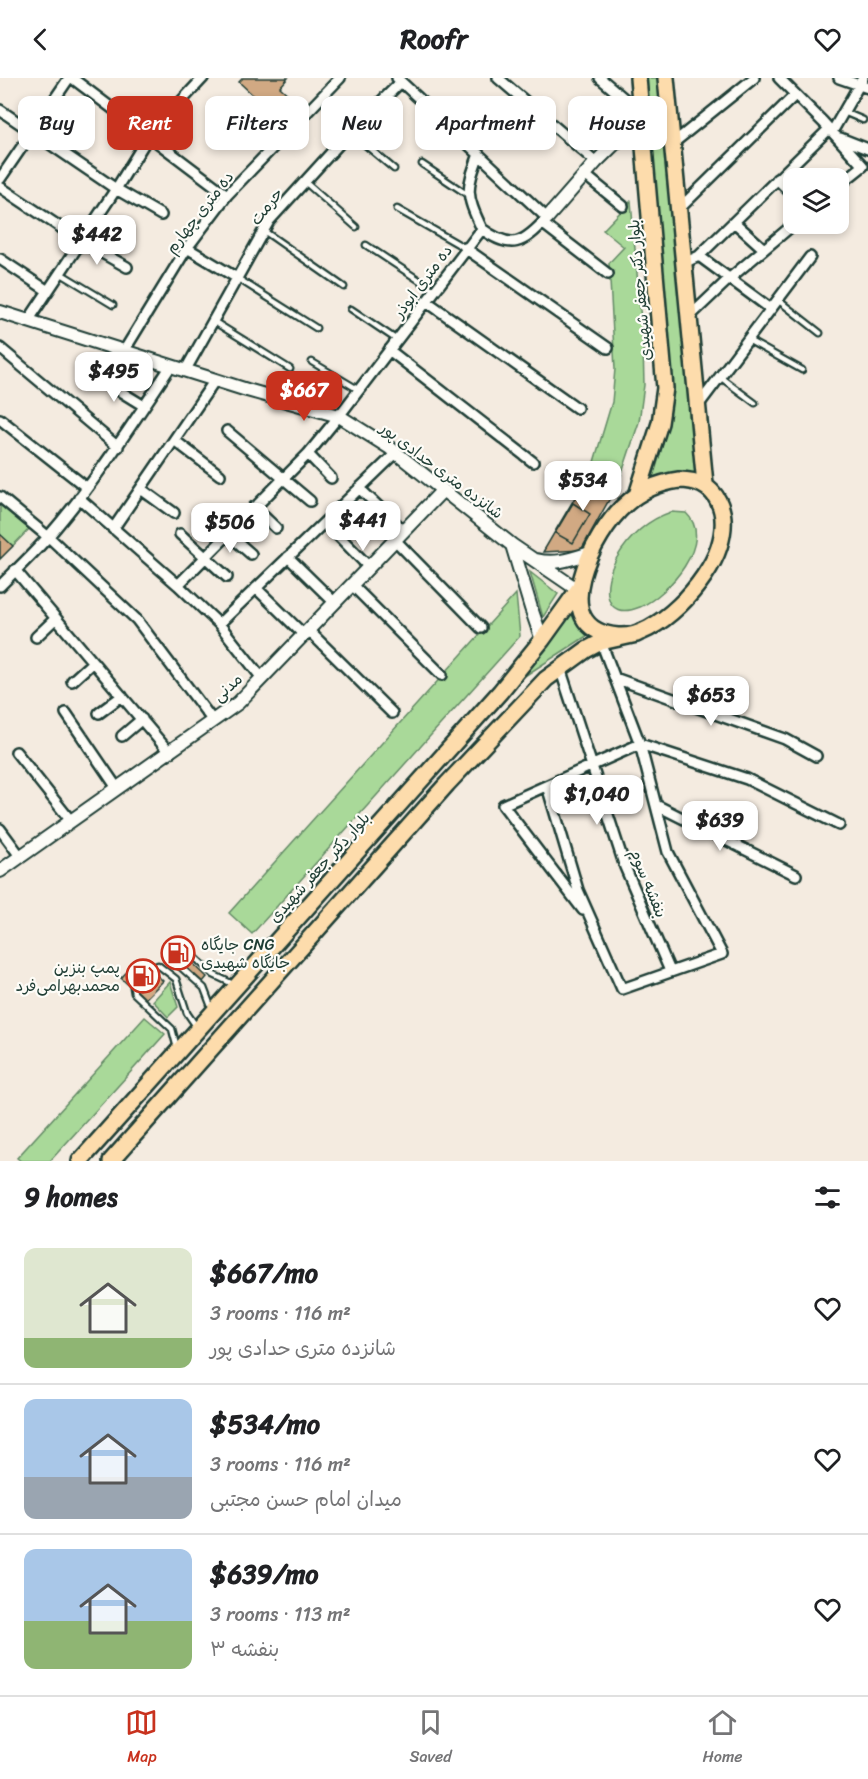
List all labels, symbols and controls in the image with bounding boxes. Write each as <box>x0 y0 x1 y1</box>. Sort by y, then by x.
text: Roofr <box>401 15 467 63</box>
icon: back <box>24 23 57 56</box>
icon: heart <box>811 23 844 56</box>
chip: Buy <box>18 96 95 150</box>
chip: Rent <box>107 96 193 150</box>
chip: Filters <box>205 96 309 150</box>
chip: New <box>321 96 403 150</box>
chip: Apartment <box>415 96 556 150</box>
chip: House <box>568 96 667 150</box>
street label: ده متری چهارم <box>157 164 241 260</box>
map controls <box>783 168 849 234</box>
button: layers <box>783 168 849 234</box>
street label: حرمت <box>242 181 291 232</box>
pin: $442 <box>61 215 133 266</box>
text: $442 <box>72 217 122 252</box>
street label: بلوار دکتر جعفر شهیدی <box>619 218 660 362</box>
street label: ده متری ابوذر <box>384 238 460 326</box>
pin: $495 <box>78 352 150 403</box>
text: $495 <box>89 354 139 389</box>
pin: $667 <box>268 371 340 422</box>
text: $667 <box>280 373 328 408</box>
street label: شانزده متری حدادی پور <box>372 413 510 527</box>
pin: $534 <box>547 461 619 512</box>
text: $534 <box>558 463 608 498</box>
pin: $441 <box>327 501 399 552</box>
pin: $506 <box>194 503 266 554</box>
text: $441 <box>339 503 387 538</box>
text: $506 <box>205 505 255 540</box>
street label: مدنی <box>205 665 249 709</box>
pin: $653 <box>675 676 747 727</box>
text: $653 <box>687 678 735 713</box>
pin: $1,040 <box>548 775 646 826</box>
text: $1,040 <box>564 777 630 812</box>
pin: $639 <box>684 801 756 852</box>
text: $639 <box>696 803 744 838</box>
street label: بلوار دکتر جعفر شهیدی <box>261 805 378 930</box>
street label: بنفشه سوم <box>621 844 676 922</box>
place label: جایگاه CNG جایگاه شهیدی <box>201 930 290 977</box>
fuel station icon: جایگاه CNG جایگاه شهیدی <box>160 935 196 971</box>
place label: پمپ بنزین محمد‌بهرامی‌فرد <box>15 953 120 1000</box>
fuel station icon: پمپ بنزین محمد‌بهرامی‌فرد <box>125 958 161 994</box>
text: 9 homes <box>24 1174 118 1220</box>
icon: filters <box>811 1181 844 1214</box>
text: $667/mo <box>210 1250 318 1296</box>
icon: home <box>72 1272 144 1344</box>
icon: heart <box>811 1292 844 1325</box>
text: 3 rooms · 116 m² <box>210 1296 351 1331</box>
text: شانزده متری حدادی پور <box>210 1331 396 1366</box>
text: $534/mo <box>210 1401 320 1447</box>
icon: home <box>72 1423 144 1495</box>
icon: heart <box>811 1443 844 1476</box>
text: 3 rooms · 116 m² <box>210 1447 351 1482</box>
text: میدان امام حسن مجتبی <box>210 1482 402 1517</box>
text: $639/mo <box>210 1551 319 1597</box>
icon: home <box>72 1573 144 1645</box>
icon: heart <box>811 1593 844 1626</box>
text: 3 rooms · 113 m² <box>210 1597 351 1632</box>
text: بنفشه ۳ <box>210 1632 279 1667</box>
tab: Map <box>125 1706 158 1771</box>
tab: Saved <box>409 1706 452 1771</box>
tab: Home <box>703 1706 743 1771</box>

